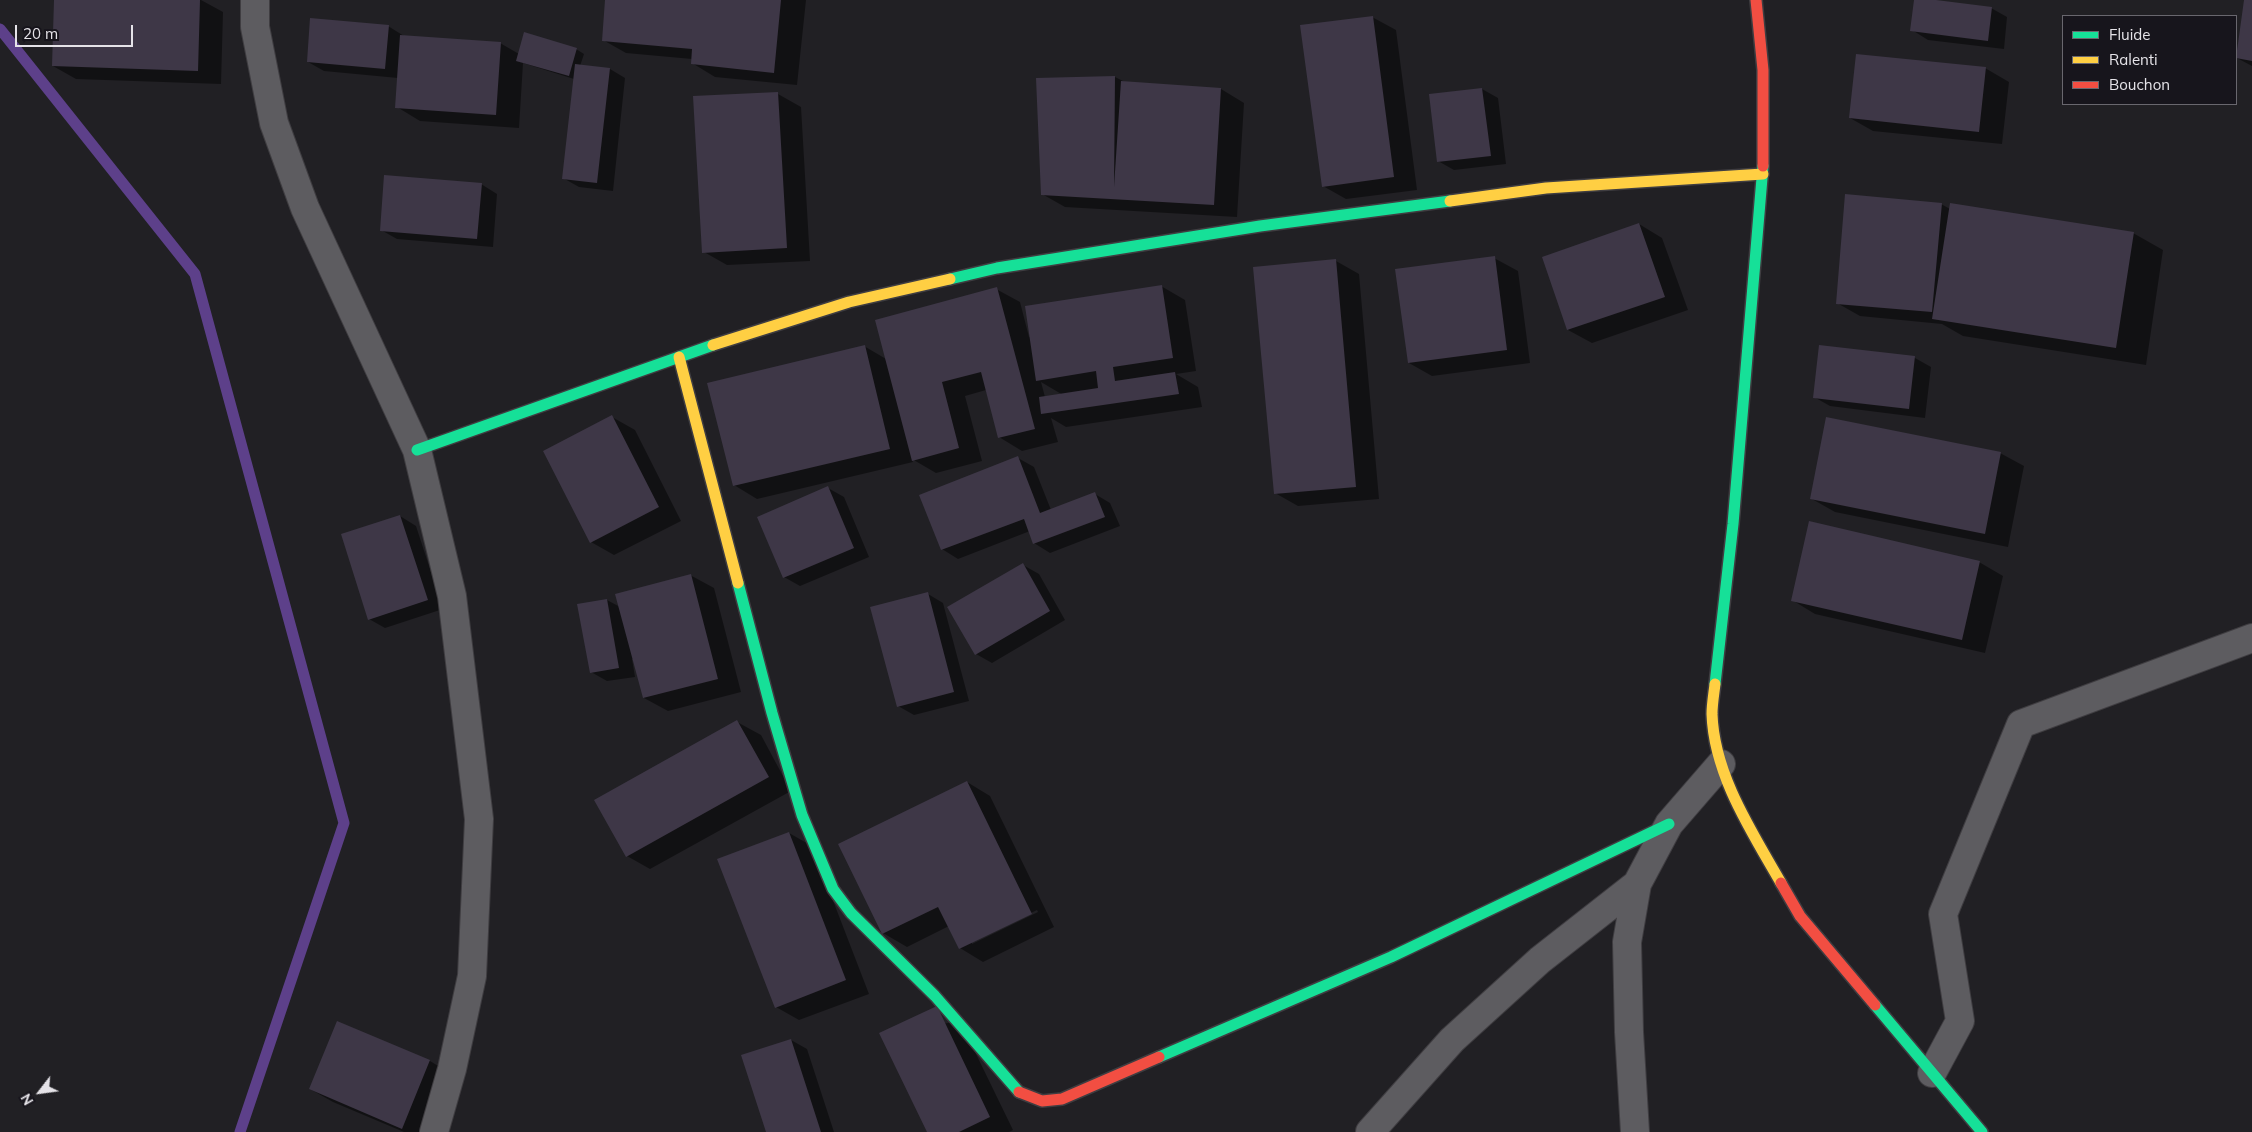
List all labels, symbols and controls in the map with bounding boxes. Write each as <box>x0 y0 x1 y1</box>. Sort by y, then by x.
scale bar <box>18 15 135 47</box>
legend <box>2062 15 2237 105</box>
text: 20 m <box>23 24 58 43</box>
text: Fluide <box>2109 25 2150 44</box>
text: Ralenti <box>2109 50 2158 69</box>
text: Bouchon <box>2109 75 2170 94</box>
north arrow <box>15 1067 65 1117</box>
text: N <box>17 1090 37 1109</box>

